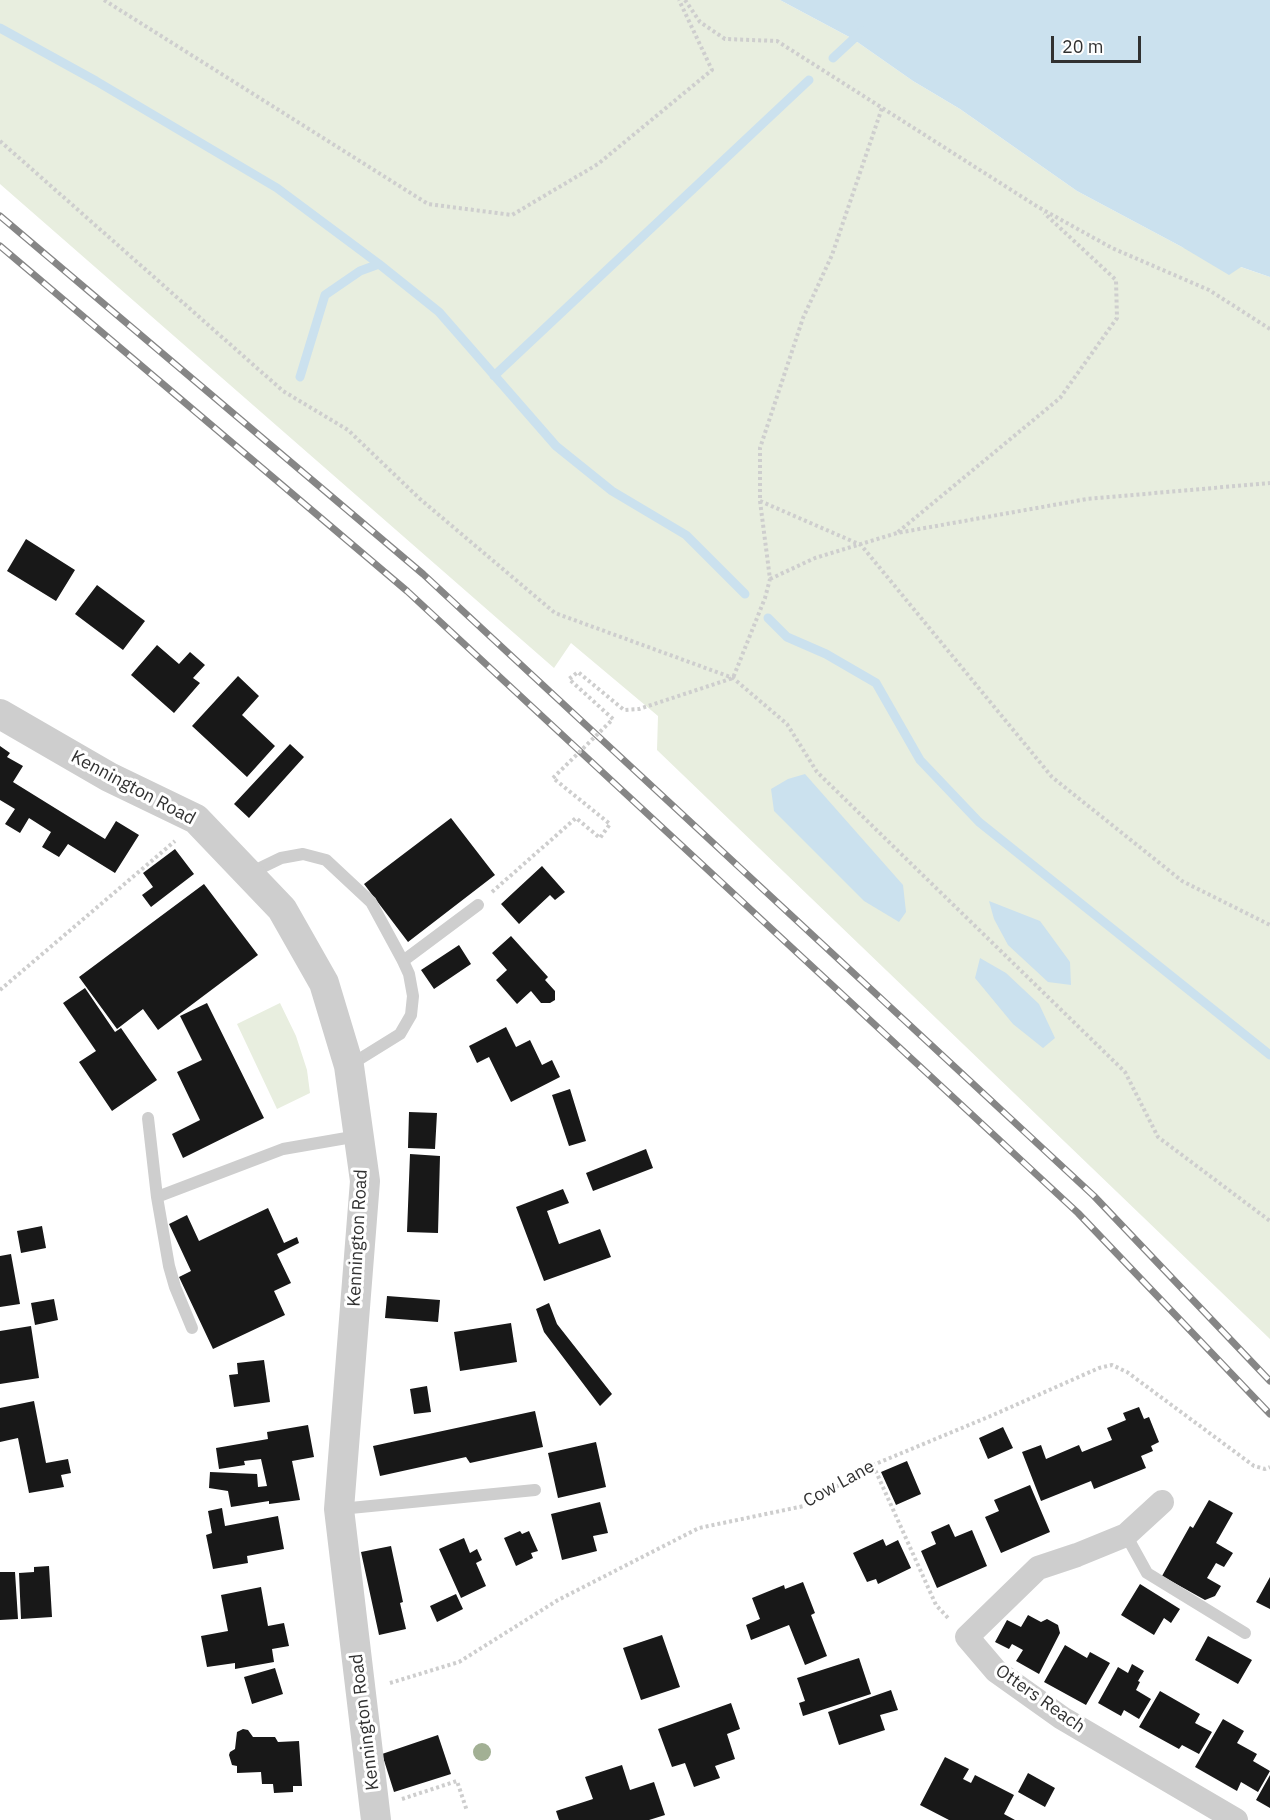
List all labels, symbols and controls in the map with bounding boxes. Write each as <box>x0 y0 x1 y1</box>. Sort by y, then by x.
scale bar <box>1054 24 1144 62</box>
text: 20 m <box>1062 35 1104 58</box>
street label: Kennington Road <box>67 746 199 830</box>
street label: Kennington Road <box>344 1169 372 1307</box>
street label: Cow Lane <box>800 1456 878 1512</box>
street label: Kennington Road <box>346 1652 384 1792</box>
street label: Otters Reach <box>991 1660 1089 1738</box>

